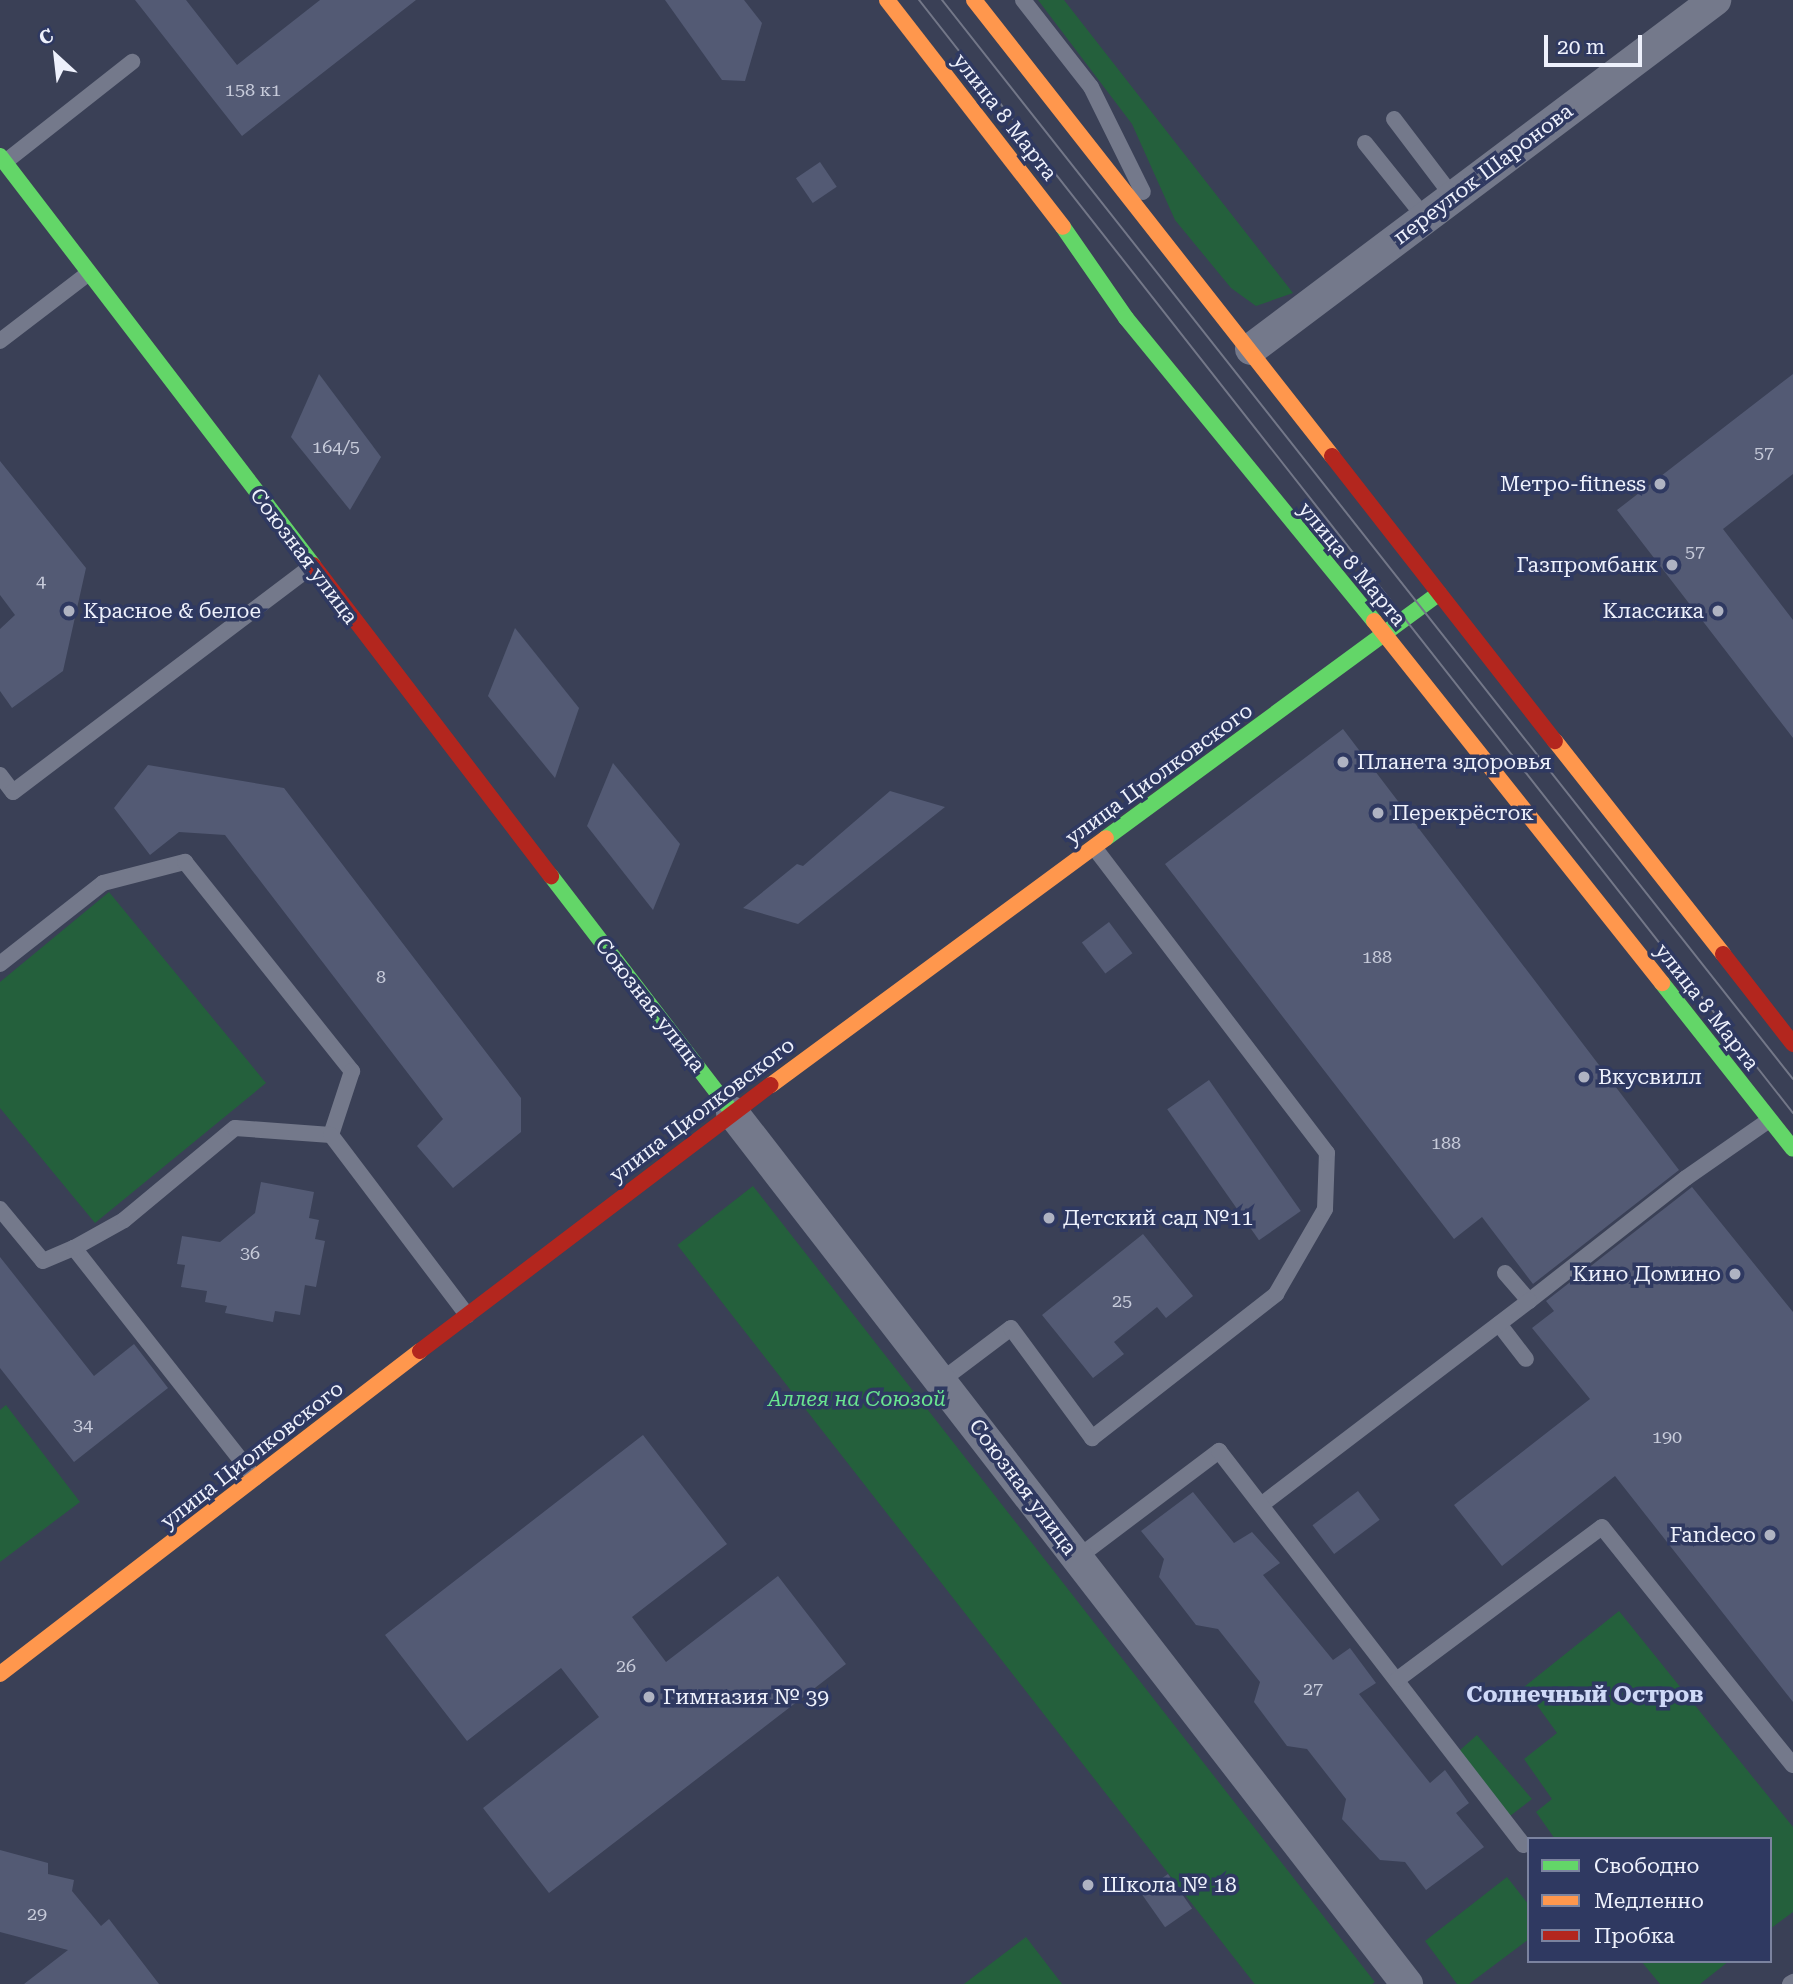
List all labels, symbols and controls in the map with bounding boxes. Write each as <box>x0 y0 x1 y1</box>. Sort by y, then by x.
north arrow <box>21 21 91 91</box>
scale bar <box>1548 21 1646 65</box>
text: С <box>35 24 57 50</box>
text: 20 m <box>1557 35 1605 59</box>
street label: улица 8 Марта <box>948 49 1062 185</box>
house number: 158 к1 <box>225 79 281 101</box>
street label: переулок Шаронова <box>1388 98 1578 250</box>
house number: 164/5 <box>312 436 360 458</box>
house number: 57 <box>1754 442 1774 464</box>
place label: Метро-fitness <box>1500 471 1646 497</box>
marker: Метро-fitness <box>1652 476 1668 492</box>
street label: Союзная улица <box>245 483 363 629</box>
street label: улица 8 Марта <box>1293 497 1411 631</box>
house number: 57 <box>1685 541 1705 563</box>
place label: Газпромбанк <box>1517 552 1658 578</box>
marker: Газпромбанк <box>1664 557 1680 573</box>
house number: 4 <box>36 570 46 592</box>
place label: Красное & белое <box>83 598 261 624</box>
place label: Классика <box>1603 598 1704 624</box>
marker: Красное & белое <box>61 603 77 619</box>
marker: Классика <box>1710 603 1726 619</box>
street label: улица Циолковского <box>1061 698 1257 850</box>
place label: Планета здоровья <box>1357 749 1552 775</box>
marker: Планета здоровья <box>1335 754 1351 770</box>
place label: Перекрёсток <box>1392 800 1534 826</box>
marker: Перекрёсток <box>1370 805 1386 821</box>
street label: Союзная улица <box>590 933 710 1077</box>
street label: улица 8 Марта <box>1650 939 1764 1075</box>
house number: 188 <box>1362 946 1392 968</box>
house number: 8 <box>376 966 386 988</box>
street label: улица Циолковского <box>605 1032 799 1188</box>
place label: Вкусвилл <box>1598 1064 1702 1090</box>
marker: Вкусвилл <box>1576 1069 1592 1085</box>
house number: 188 <box>1431 1132 1461 1154</box>
place label: Детский сад №11 <box>1063 1205 1253 1231</box>
marker: Детский сад №11 <box>1041 1210 1057 1226</box>
house number: 36 <box>240 1242 260 1264</box>
place label: Кино Домино <box>1573 1261 1721 1287</box>
marker: Кино Домино <box>1727 1266 1743 1282</box>
house number: 25 <box>1112 1290 1132 1312</box>
street label: улица Циолковского <box>156 1376 348 1534</box>
park label: Аллея на Союзой <box>768 1386 946 1412</box>
house number: 34 <box>73 1414 93 1436</box>
street label: Союзная улица <box>964 1414 1082 1560</box>
house number: 190 <box>1652 1426 1682 1448</box>
place label: Fandeco <box>1670 1522 1756 1548</box>
marker: Fandeco <box>1762 1527 1778 1543</box>
house number: 26 <box>616 1655 636 1677</box>
house number: 27 <box>1303 1678 1323 1700</box>
district label: Солнечный Остров <box>1466 1681 1704 1709</box>
place label: Гимназия № 39 <box>663 1684 829 1710</box>
marker: Гимназия № 39 <box>641 1689 657 1705</box>
legend <box>1527 1837 1772 1963</box>
text: Свободно <box>1594 1854 1700 1878</box>
place label: Школа № 18 <box>1102 1872 1237 1898</box>
marker: Школа № 18 <box>1080 1877 1096 1893</box>
text: Медленно <box>1594 1889 1704 1913</box>
house number: 29 <box>27 1903 47 1925</box>
text: Пробка <box>1594 1924 1675 1948</box>

